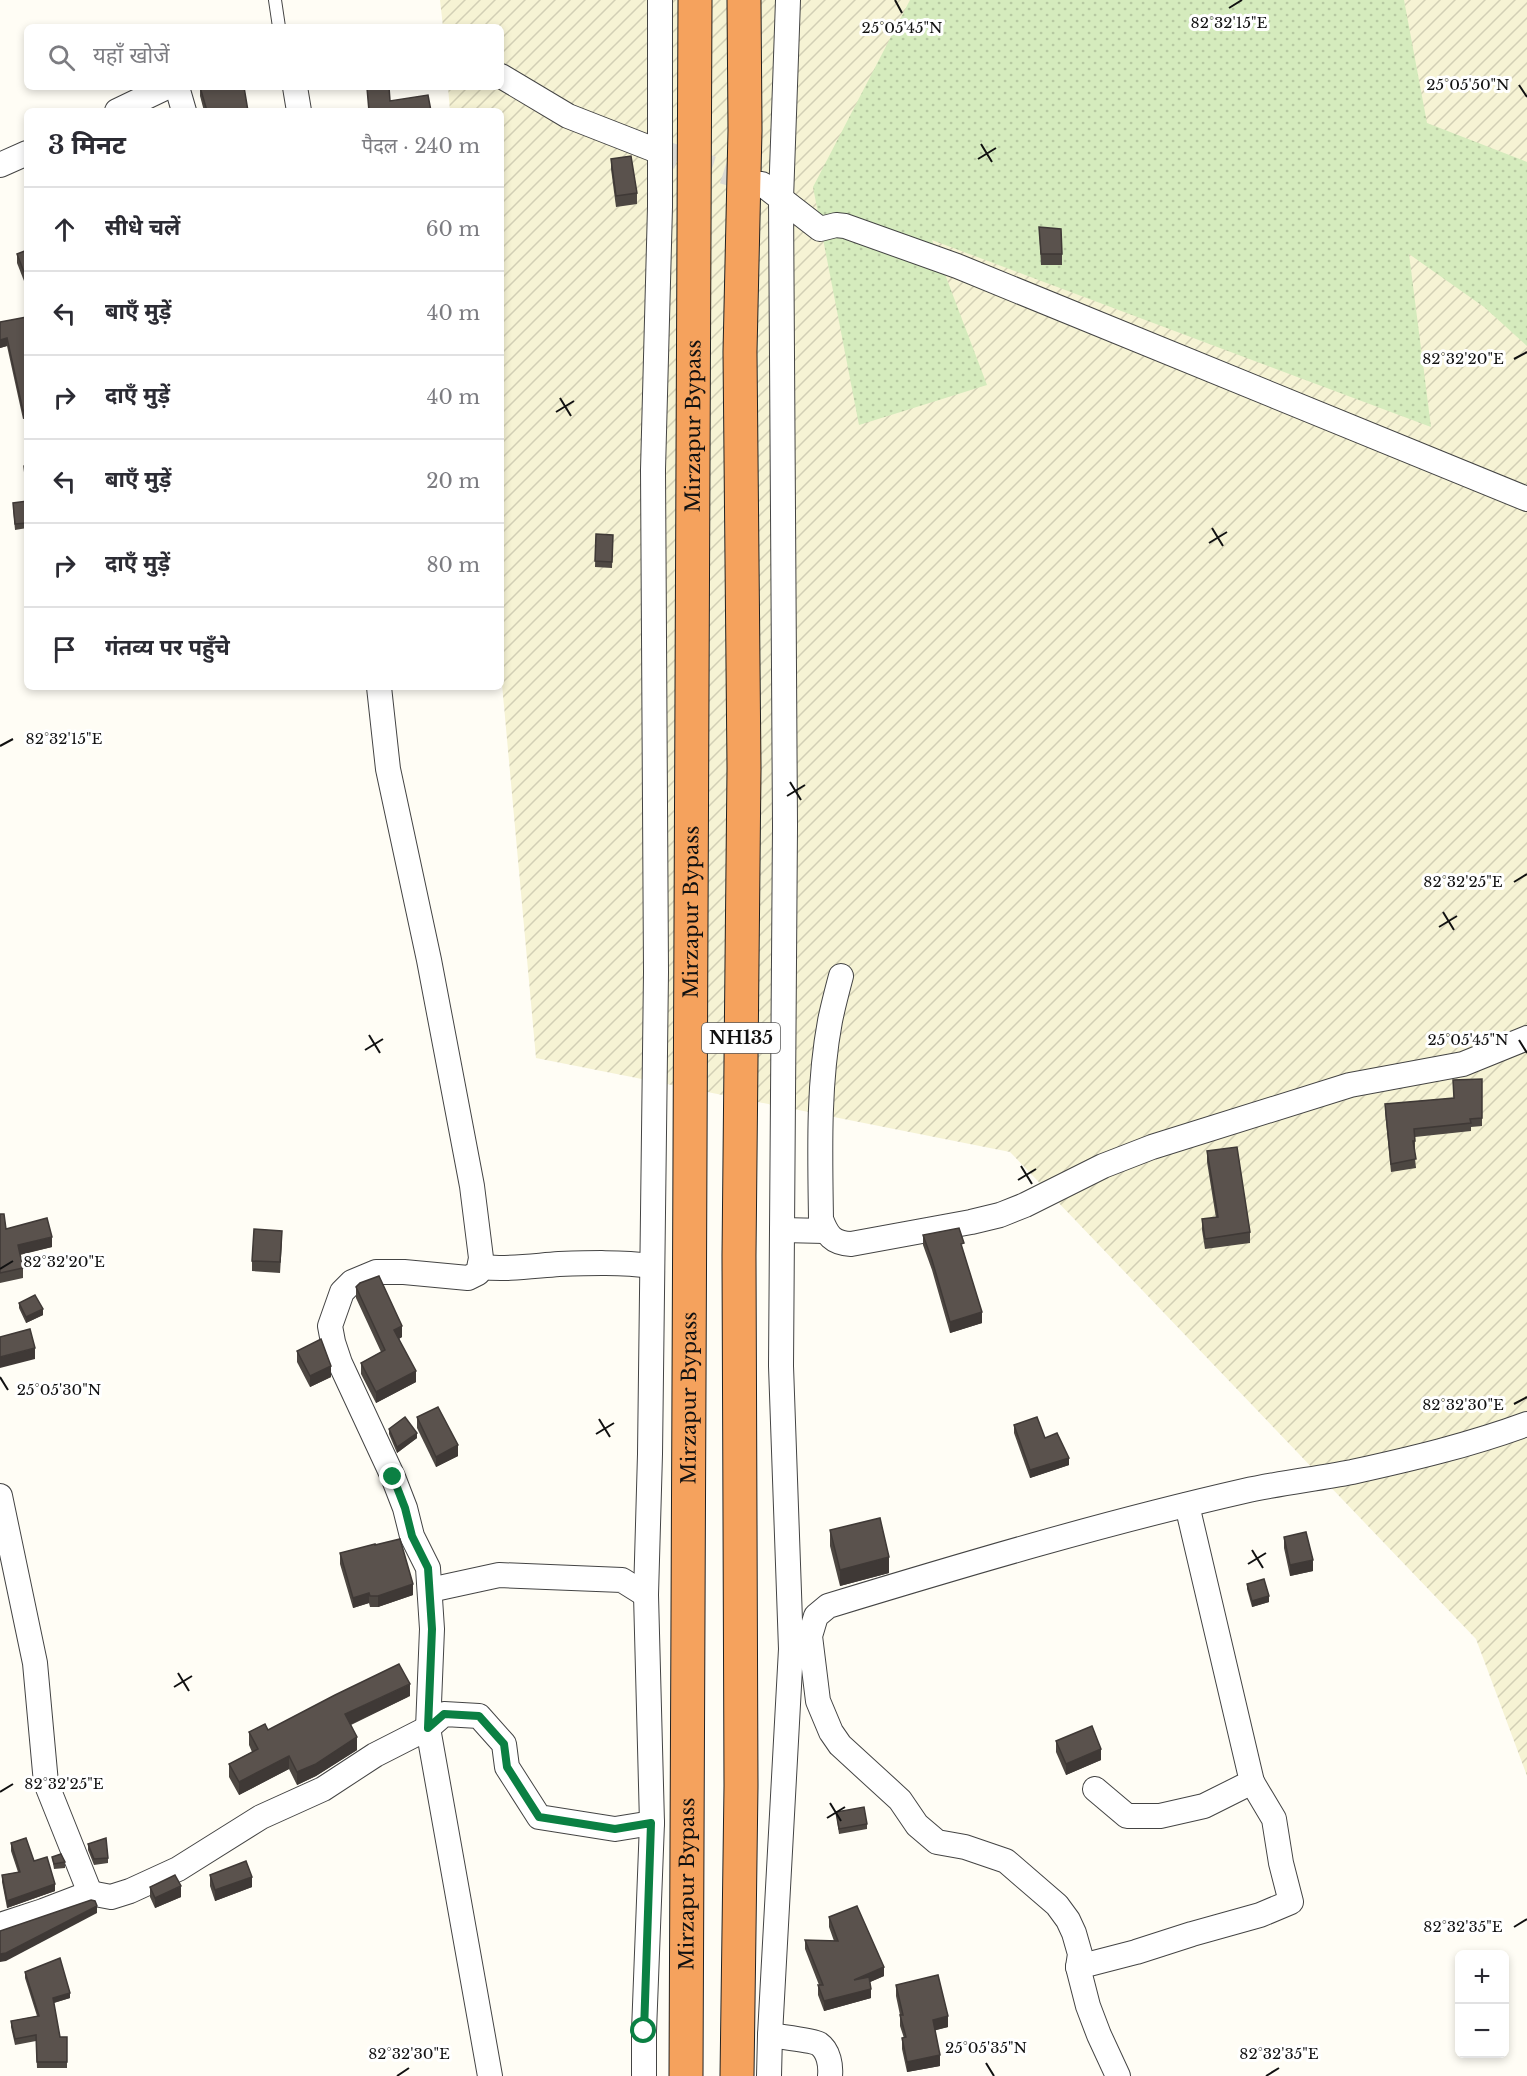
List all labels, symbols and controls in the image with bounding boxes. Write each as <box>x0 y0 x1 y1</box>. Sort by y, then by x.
text: 82°32'15"E <box>1191 13 1268 32</box>
text: 25°05'45"N <box>861 18 943 37</box>
search box <box>24 24 504 90</box>
icon: search <box>45 41 78 74</box>
text: यहाँ खोजें <box>93 42 169 69</box>
text: 25°05'50"N <box>1426 75 1510 94</box>
text: 3 मिनट <box>48 129 126 161</box>
text: पैदल · 240 m <box>362 134 480 158</box>
icon: ahead <box>48 213 81 246</box>
text: सीधे चलें <box>105 214 180 241</box>
text: 60 m <box>426 217 480 241</box>
icon: left <box>48 297 81 330</box>
text: बाएँ मुड़ें <box>105 298 171 325</box>
text: 40 m <box>427 301 480 325</box>
street label: Mirzapur Bypass <box>681 340 706 512</box>
text: 82°32'20"E <box>1422 349 1504 368</box>
icon: right <box>48 381 81 414</box>
text: दाएँ मुड़ें <box>105 382 170 409</box>
text: 40 m <box>427 385 480 409</box>
icon: left <box>48 465 81 498</box>
text: बाएँ मुड़ें <box>105 466 171 493</box>
text: 20 m <box>426 469 480 493</box>
icon: right <box>48 549 81 582</box>
text: दाएँ मुड़ें <box>105 550 170 577</box>
text: 80 m <box>426 553 480 577</box>
icon: arrive <box>48 633 81 666</box>
text: गंतव्य पर पहुँचे <box>105 634 230 661</box>
text: 82°32'15"E <box>26 729 103 748</box>
street label: Mirzapur Bypass <box>679 826 703 998</box>
text: 82°32'25"E <box>1423 872 1503 891</box>
road number: NH135 <box>702 1023 780 1053</box>
text: 25°05'45"N <box>1427 1030 1509 1049</box>
text: 82°32'20"E <box>23 1252 105 1271</box>
street label: Mirzapur Bypass <box>677 1312 701 1484</box>
text: 25°05'30"N <box>17 1380 101 1399</box>
text: 82°32'30"E <box>1422 1395 1504 1414</box>
route end <box>379 1463 405 1489</box>
text: 82°32'25"E <box>24 1774 104 1793</box>
street label: Mirzapur Bypass <box>674 1798 699 1970</box>
text: 82°32'35"E <box>1423 1917 1503 1936</box>
map controls <box>1455 1950 1509 2058</box>
button: + <box>1455 1950 1509 2004</box>
button: − <box>1455 2004 1509 2058</box>
route start <box>630 2017 656 2043</box>
text: 25°05'35"N <box>945 2038 1027 2057</box>
text: 82°32'30"E <box>368 2044 450 2063</box>
text: 82°32'35"E <box>1239 2044 1319 2063</box>

